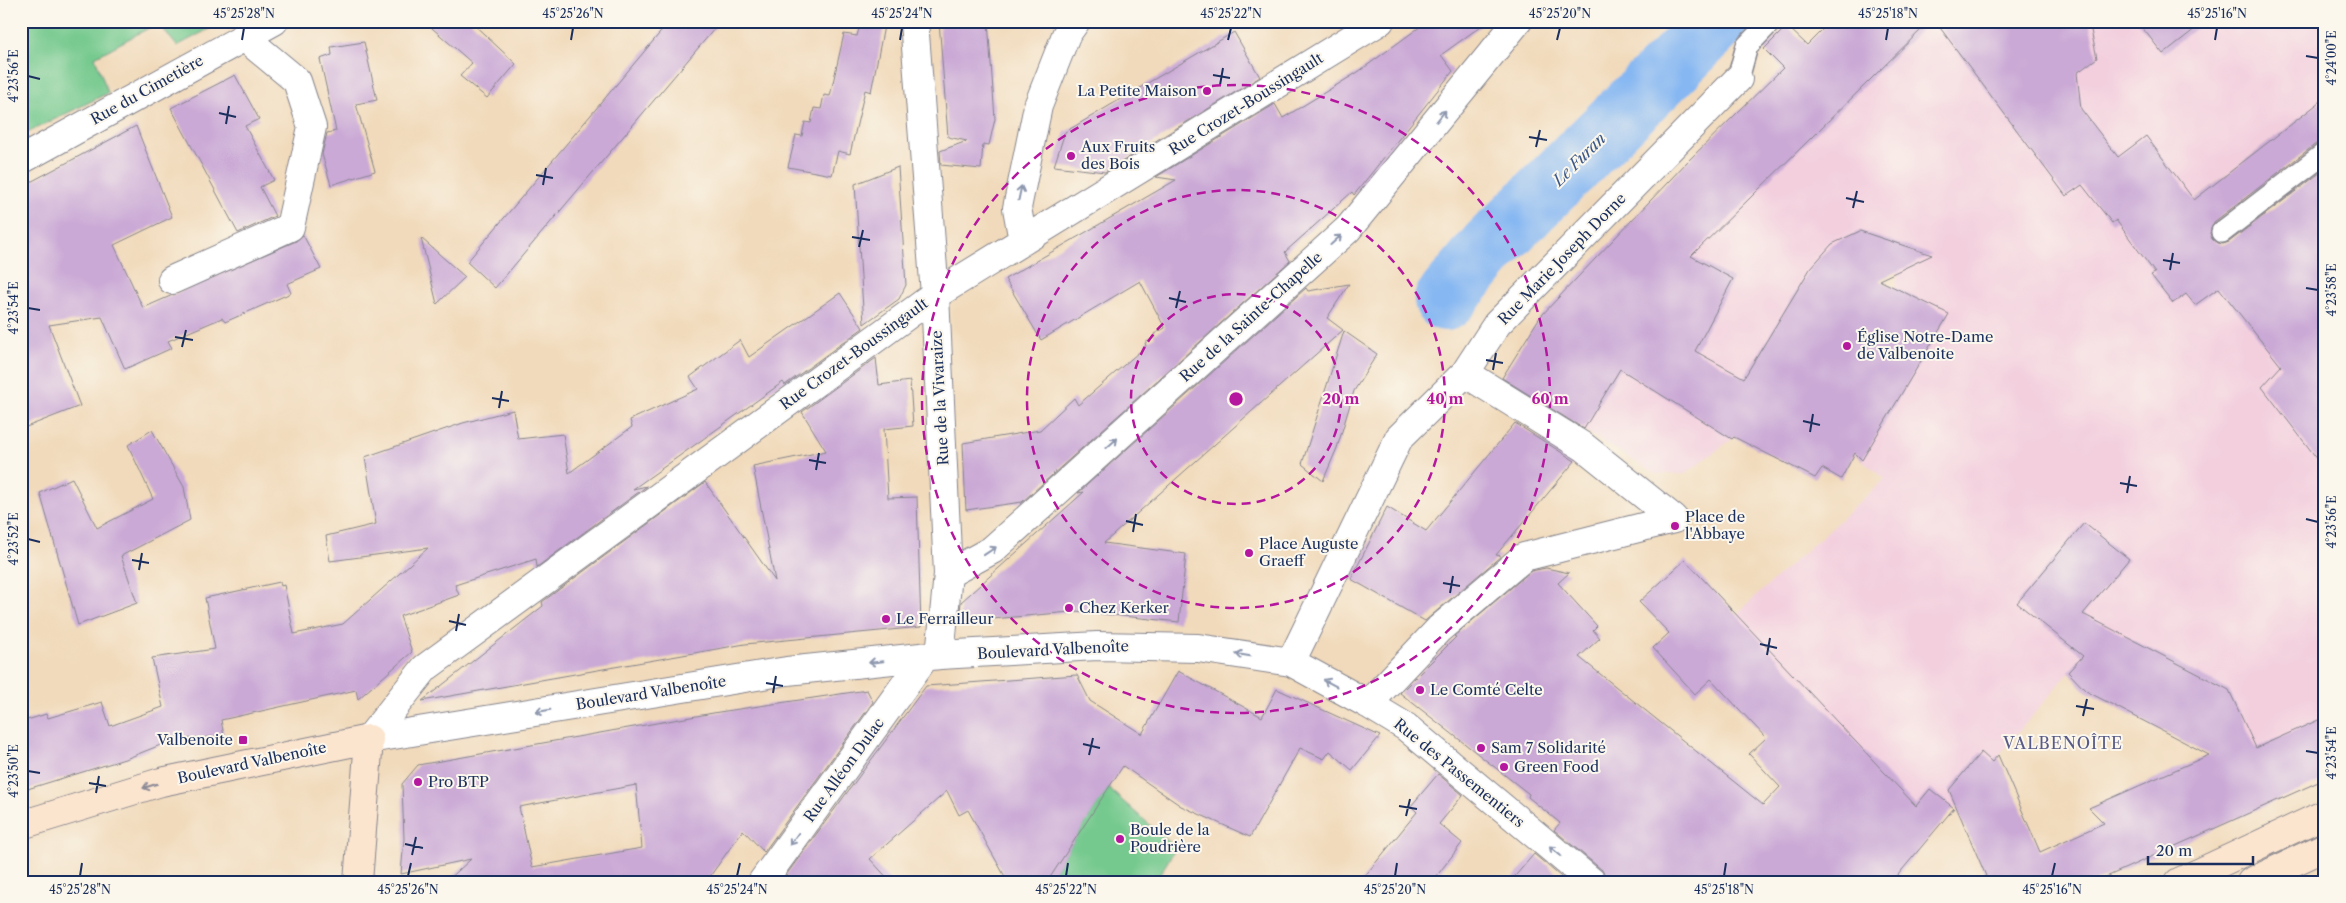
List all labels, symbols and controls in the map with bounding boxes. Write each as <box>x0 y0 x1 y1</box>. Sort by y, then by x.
text: 45°25'28"N <box>213 6 275 21</box>
text: 45°25'26"N <box>542 6 604 21</box>
text: 45°25'24"N <box>871 6 933 21</box>
text: 45°25'22"N <box>1200 6 1262 21</box>
text: 45°25'20"N <box>1529 6 1591 21</box>
text: 45°25'18"N <box>1858 6 1918 21</box>
text: 45°25'16"N <box>2187 6 2247 21</box>
text: 4°24'00"E <box>2324 30 2339 86</box>
street label: Rue Crozet-Boussingault <box>1165 48 1327 159</box>
text: 4°23'56"E <box>6 50 21 102</box>
street label: Rue du Cimetière <box>87 51 207 128</box>
place label: La Petite Maison <box>1077 81 1198 100</box>
marker: La Petite Maison <box>1201 85 1213 97</box>
one-way arrow <box>1435 109 1446 122</box>
water label: Le Furan <box>1547 128 1610 191</box>
place label: Aux Fruits des Bois <box>1080 137 1155 173</box>
marker: Aux Fruits des Bois <box>1065 150 1077 162</box>
one-way arrow <box>1016 186 1025 202</box>
street label: Rue Marie Joseph Dorne <box>1494 189 1630 329</box>
one-way arrow <box>1330 234 1343 246</box>
street label: Rue de la Sainte-Chapelle <box>1175 248 1326 386</box>
text: 4°23'58"E <box>2324 263 2339 317</box>
text: 4°23'54"E <box>6 282 21 334</box>
street label: Rue Crozet-Boussingault <box>776 293 932 414</box>
place label: Église Notre-Dame de Valbenoite <box>1857 327 1993 363</box>
street label: Rue de la Vivaraize <box>926 330 953 466</box>
marker: Église Notre-Dame de Valbenoite <box>1841 340 1853 352</box>
text: 20 m <box>1322 389 1360 408</box>
text: 40 m <box>1426 389 1464 408</box>
text: 60 m <box>1531 389 1569 408</box>
centre of rings <box>1227 390 1245 408</box>
one-way arrow <box>1105 437 1118 449</box>
text: 4°23'56"E <box>2324 496 2339 548</box>
place label: Place de l'Abbaye <box>1685 507 1745 543</box>
text: 4°23'52"E <box>6 512 21 566</box>
marker: Place de l'Abbaye <box>1669 520 1681 532</box>
place label: Place Auguste Graeff <box>1259 534 1358 570</box>
one-way arrow <box>983 545 997 555</box>
marker: Place Auguste Graeff <box>1243 547 1255 559</box>
place label: Chez Kerker <box>1079 598 1170 617</box>
marker: Chez Kerker <box>1063 602 1075 614</box>
place label: Le Ferrailleur <box>896 609 994 628</box>
marker: Le Ferrailleur <box>880 613 892 625</box>
street label: Boulevard Valbenoîte <box>977 636 1129 663</box>
one-way arrow <box>1235 650 1251 660</box>
one-way arrow <box>869 657 885 667</box>
street label: Boulevard Valbenoîte <box>574 671 727 714</box>
one-way arrow <box>1323 678 1337 688</box>
place label: Le Comté Celte <box>1430 680 1543 699</box>
marker: Le Comté Celte <box>1414 684 1426 696</box>
one-way arrow <box>535 707 551 717</box>
street label: Rue Alléon Dulac <box>799 714 888 826</box>
street label: Rue des Passementiers <box>1390 714 1528 831</box>
text: 4°23'54"E <box>2324 727 2339 779</box>
place label: Valbenoite <box>156 730 233 749</box>
district label: VALBENOÎTE <box>2002 733 2123 753</box>
marker: Valbenoite <box>237 734 249 746</box>
street label: Boulevard Valbenoîte <box>176 737 328 788</box>
place label: Sam 7 Solidarité <box>1491 738 1606 757</box>
marker: Sam 7 Solidarité <box>1475 742 1487 754</box>
text: 4°23'50"E <box>6 744 21 798</box>
place label: Green Food <box>1514 757 1599 776</box>
marker: Green Food <box>1498 761 1510 773</box>
place label: Pro BTP <box>428 772 489 791</box>
marker: Pro BTP <box>412 776 424 788</box>
one-way arrow <box>143 781 159 791</box>
place label: Boule de la Poudrière <box>1130 820 1210 856</box>
one-way arrow <box>789 832 799 846</box>
marker: Boule de la Poudrière <box>1114 833 1126 845</box>
scale bar <box>2148 833 2254 865</box>
text: 20 m <box>2156 841 2192 860</box>
one-way arrow <box>1548 845 1561 856</box>
text: 45°25'28"N <box>49 882 111 897</box>
text: 45°25'26"N <box>377 882 439 897</box>
text: 45°25'24"N <box>706 882 768 897</box>
text: 45°25'22"N <box>1035 882 1097 897</box>
text: 45°25'20"N <box>1364 882 1426 897</box>
text: 45°25'18"N <box>1694 882 1754 897</box>
text: 45°25'16"N <box>2022 882 2082 897</box>

